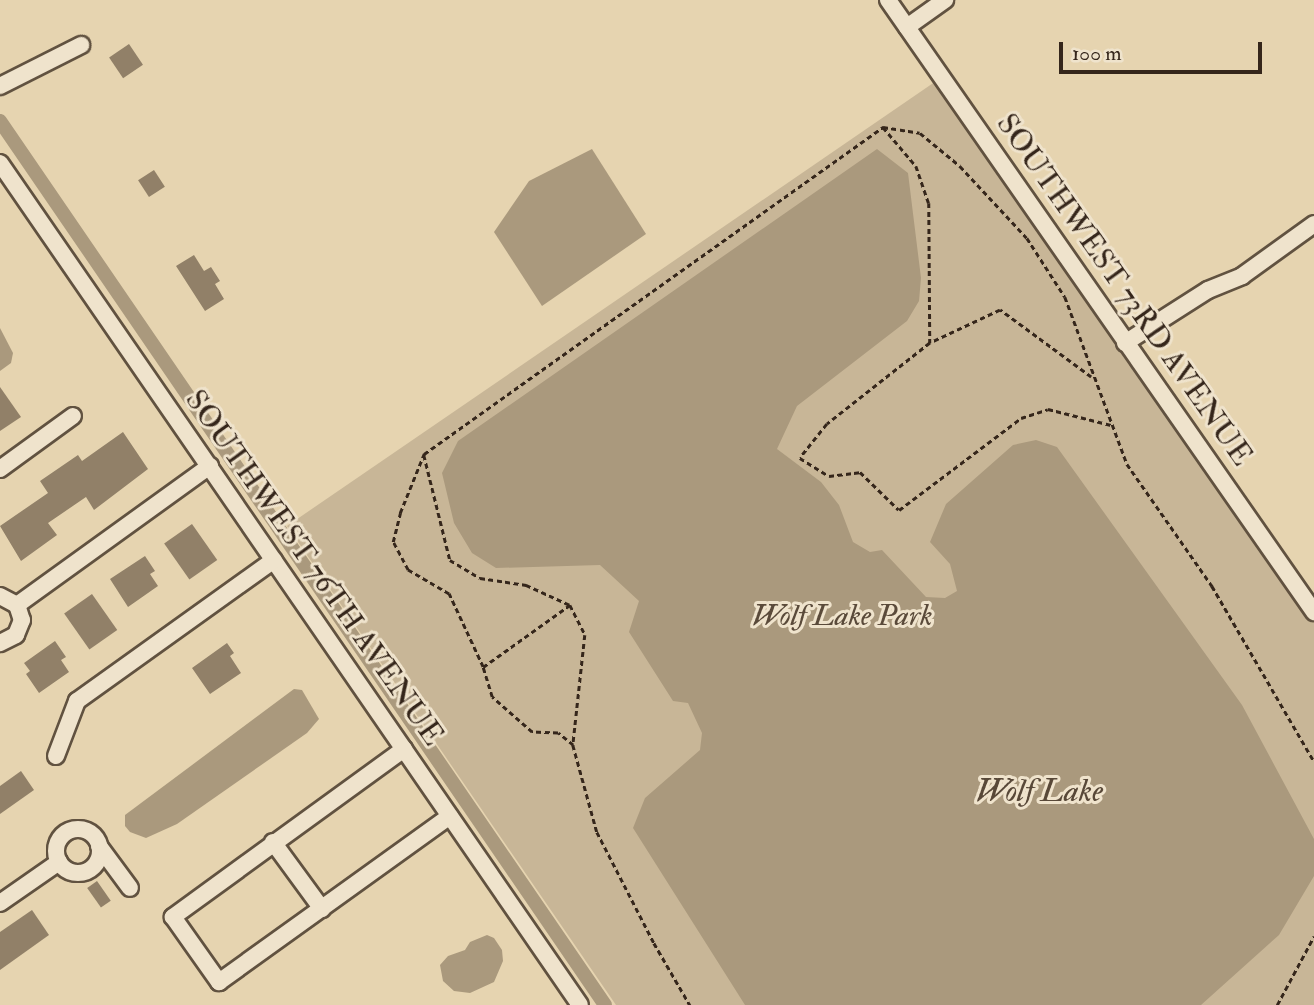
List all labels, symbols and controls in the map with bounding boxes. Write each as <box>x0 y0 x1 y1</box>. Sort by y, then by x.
scale bar <box>1062 28 1265 72</box>
text: 100 m <box>1072 40 1122 67</box>
street label: SOUTHWEST 73RD AVENUE <box>988 107 1260 473</box>
street label: SOUTHWEST 76TH AVENUE <box>177 383 451 753</box>
park label: Wolf Lake Park <box>751 598 933 634</box>
water label: Wolf Lake <box>975 772 1103 810</box>

